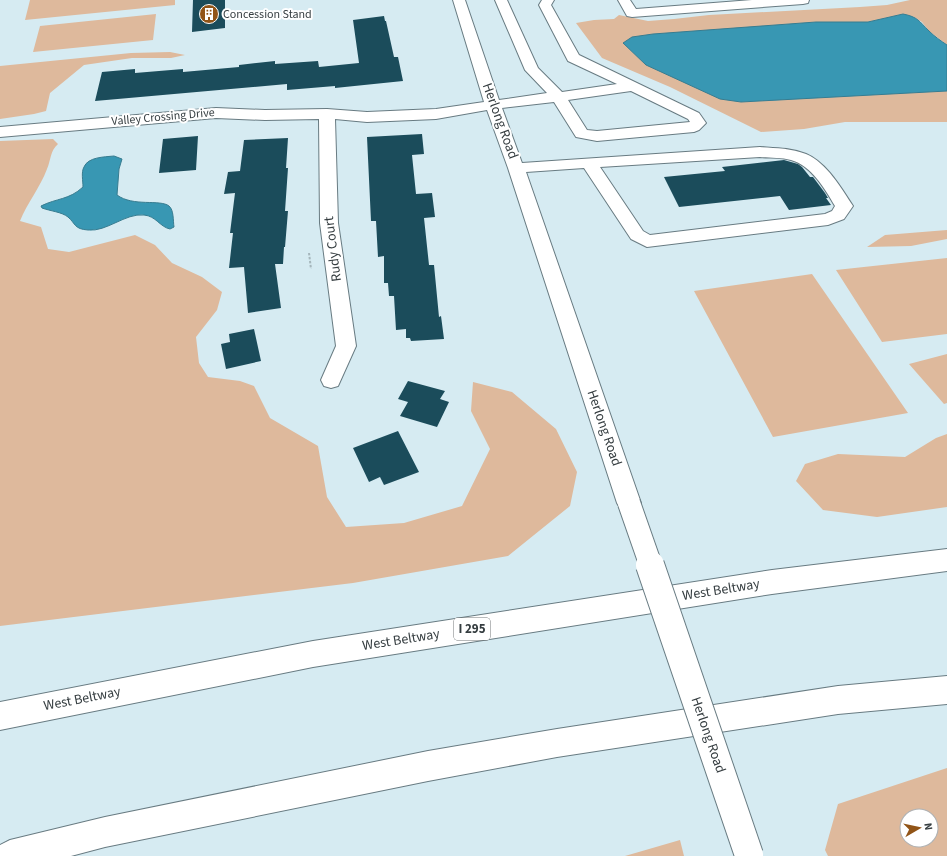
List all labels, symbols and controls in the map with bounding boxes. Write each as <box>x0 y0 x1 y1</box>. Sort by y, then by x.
building icon: Concession Stand <box>198 3 220 25</box>
place label: Concession Stand <box>223 6 312 23</box>
street label: Herlong Road <box>477 80 523 162</box>
street label: Valley Crossing Drive <box>111 104 215 130</box>
street label: Rudy Court <box>319 215 347 283</box>
street label: Herlong Road <box>582 387 626 469</box>
street label: West Beltway <box>681 574 762 606</box>
road number: I 295 <box>454 618 490 640</box>
street label: West Beltway <box>361 624 442 656</box>
street label: West Beltway <box>42 682 123 716</box>
street label: Herlong Road <box>686 694 730 776</box>
north arrow <box>899 808 939 848</box>
text: N <box>920 822 936 831</box>

